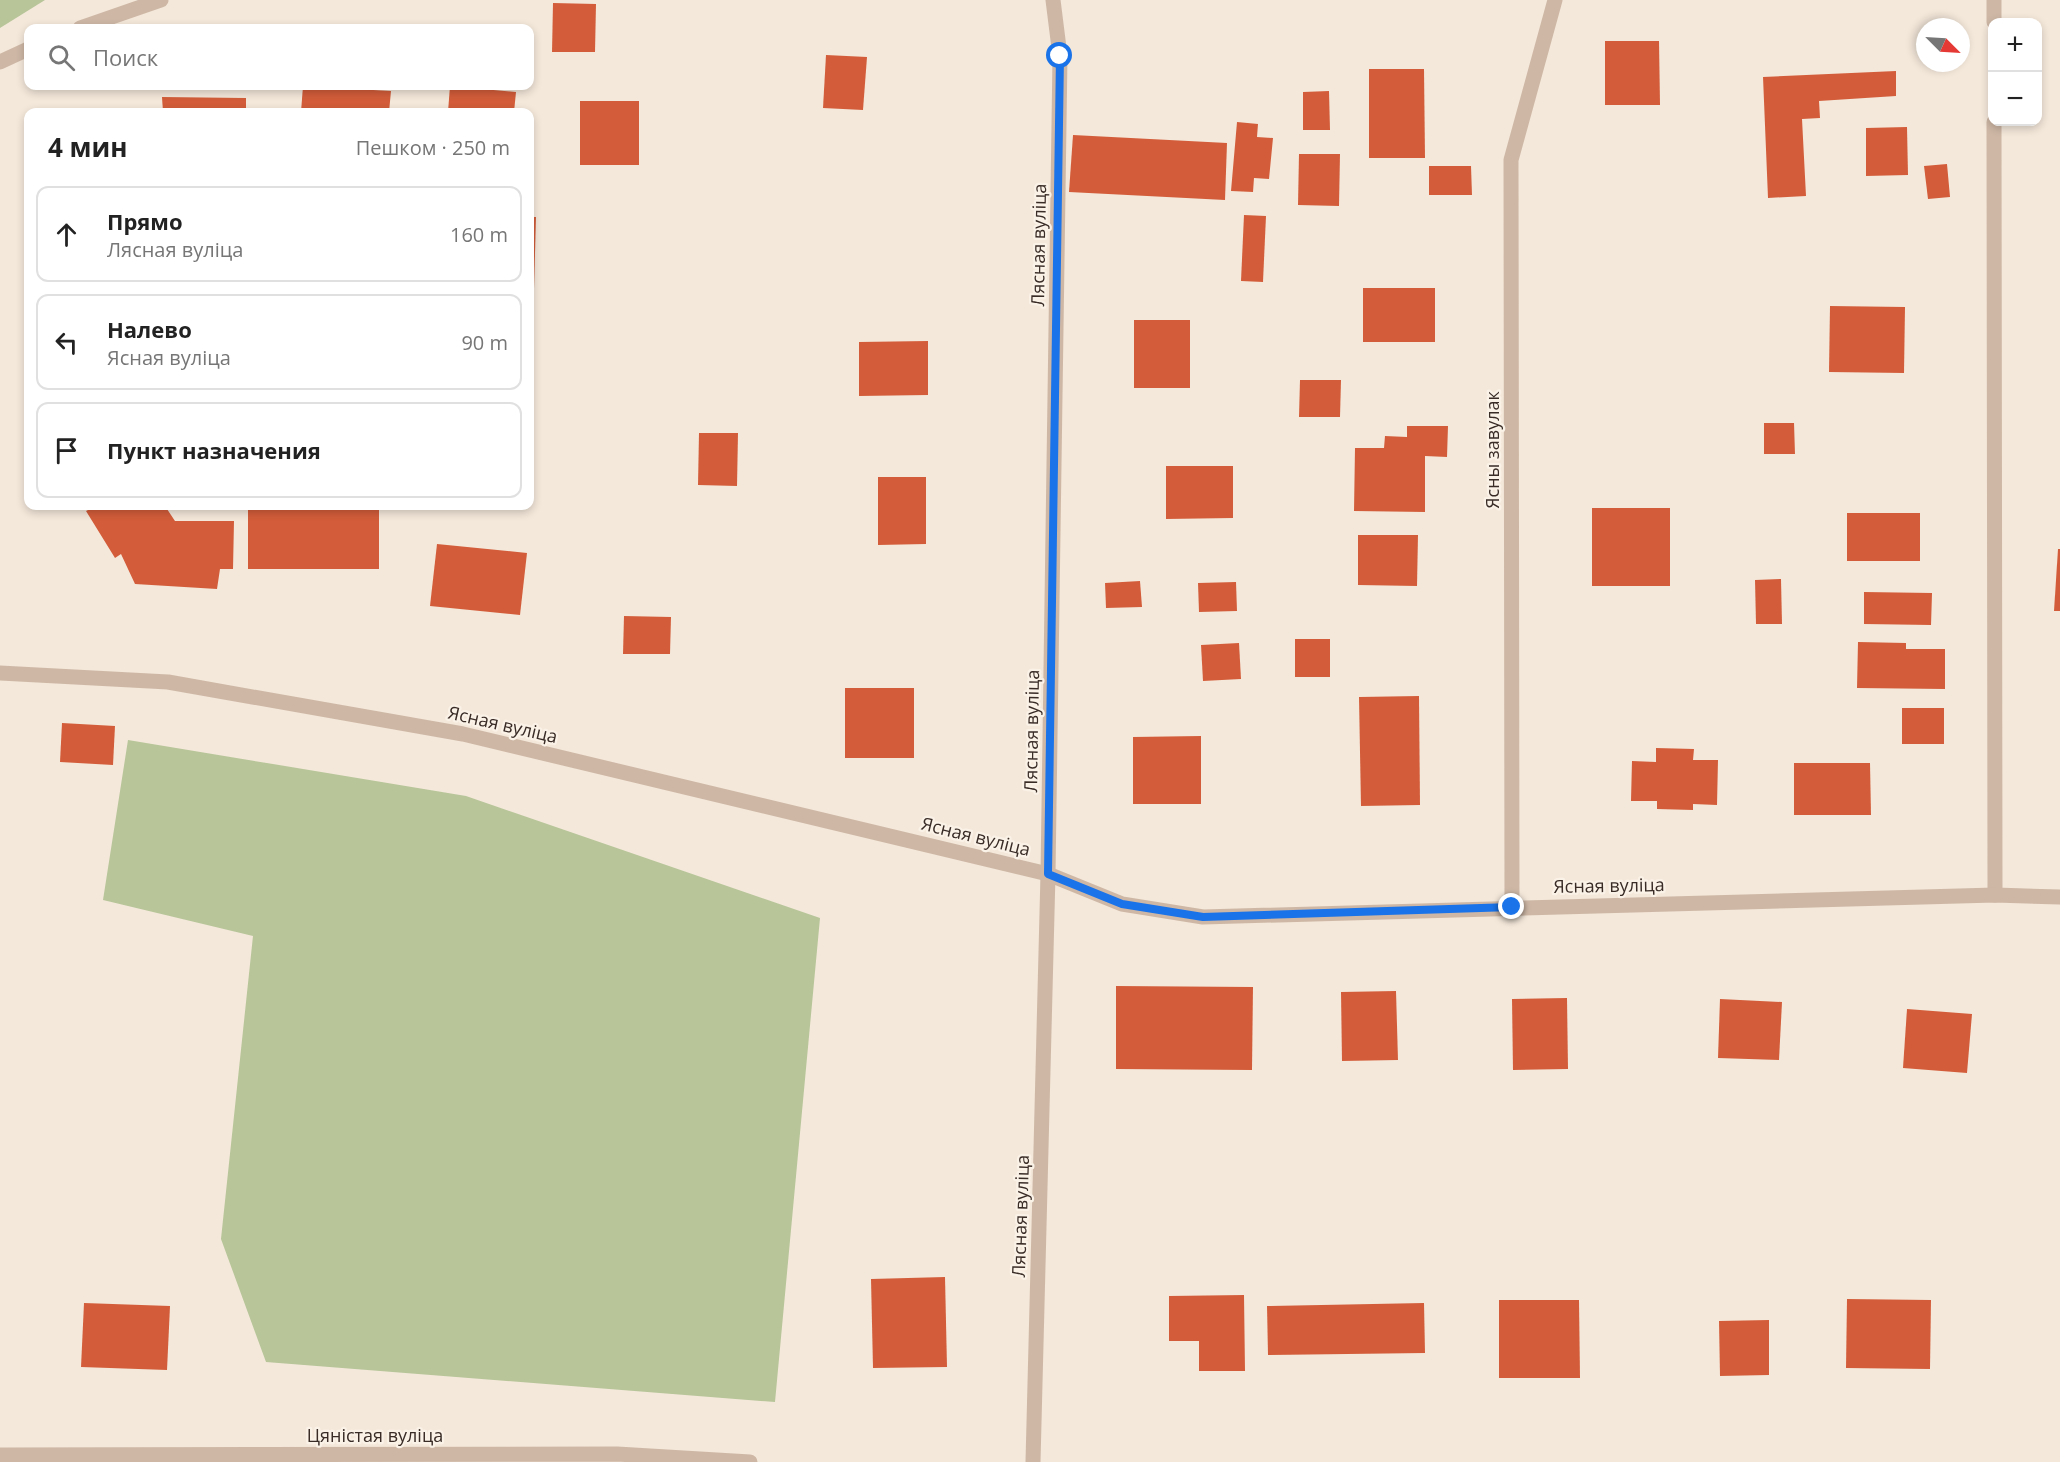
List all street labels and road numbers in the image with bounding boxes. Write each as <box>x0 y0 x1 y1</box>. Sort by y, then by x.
street label: Лясная вуліца <box>1025 183 1051 307</box>
street label: Ясны завулак <box>1480 391 1504 509</box>
street label: Лясная вуліца <box>1018 669 1044 793</box>
street label: Ясная вуліца <box>446 700 560 748</box>
street label: Ясная вуліца <box>919 811 1033 861</box>
street label: Ясная вуліца <box>1553 872 1665 898</box>
street label: Лясная вуліца <box>1006 1154 1034 1278</box>
street label: Цяністая вуліца <box>307 1423 443 1447</box>

